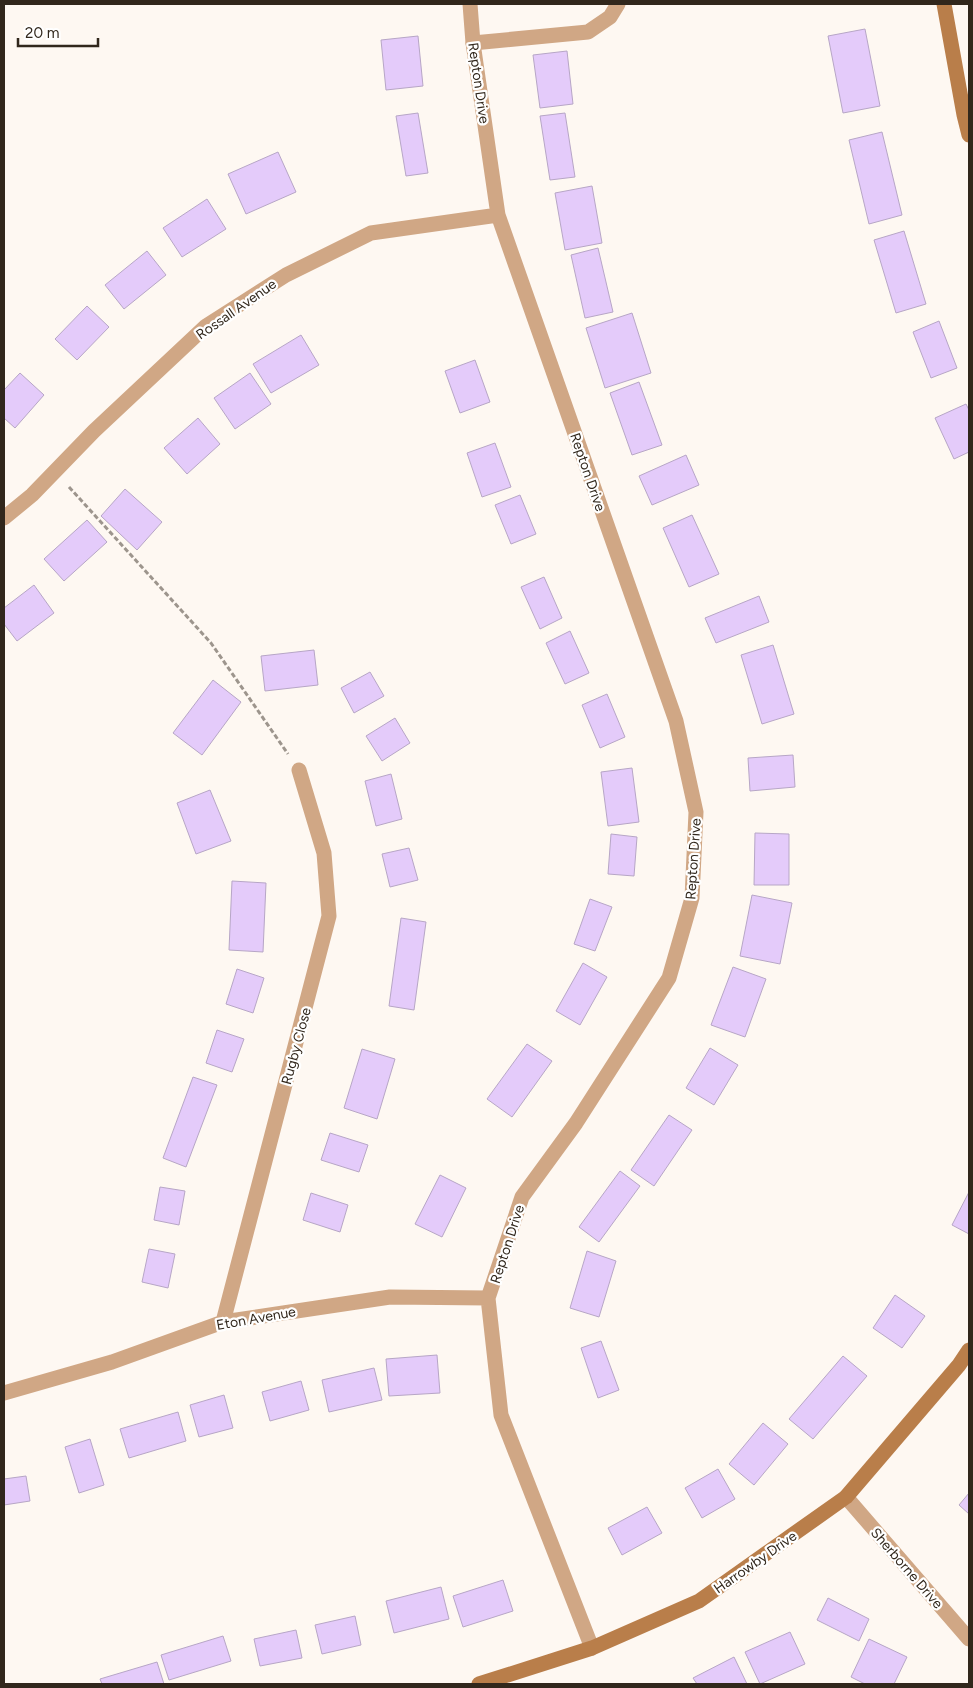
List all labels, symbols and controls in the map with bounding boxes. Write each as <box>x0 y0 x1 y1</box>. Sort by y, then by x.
scale bar <box>18 15 98 47</box>
text: 20 m <box>25 24 59 42</box>
street label: Repton Drive <box>464 41 493 125</box>
street label: Rossall Avenue <box>193 275 280 343</box>
street label: Repton Drive <box>566 431 609 514</box>
street label: Repton Drive <box>682 817 705 900</box>
street label: Rugby Close <box>278 1005 315 1087</box>
street label: Repton Drive <box>487 1202 528 1286</box>
street label: Eton Avenue <box>215 1303 297 1334</box>
street label: Sherborne Drive <box>867 1525 946 1612</box>
street label: Harrowby Drive <box>711 1527 800 1597</box>

